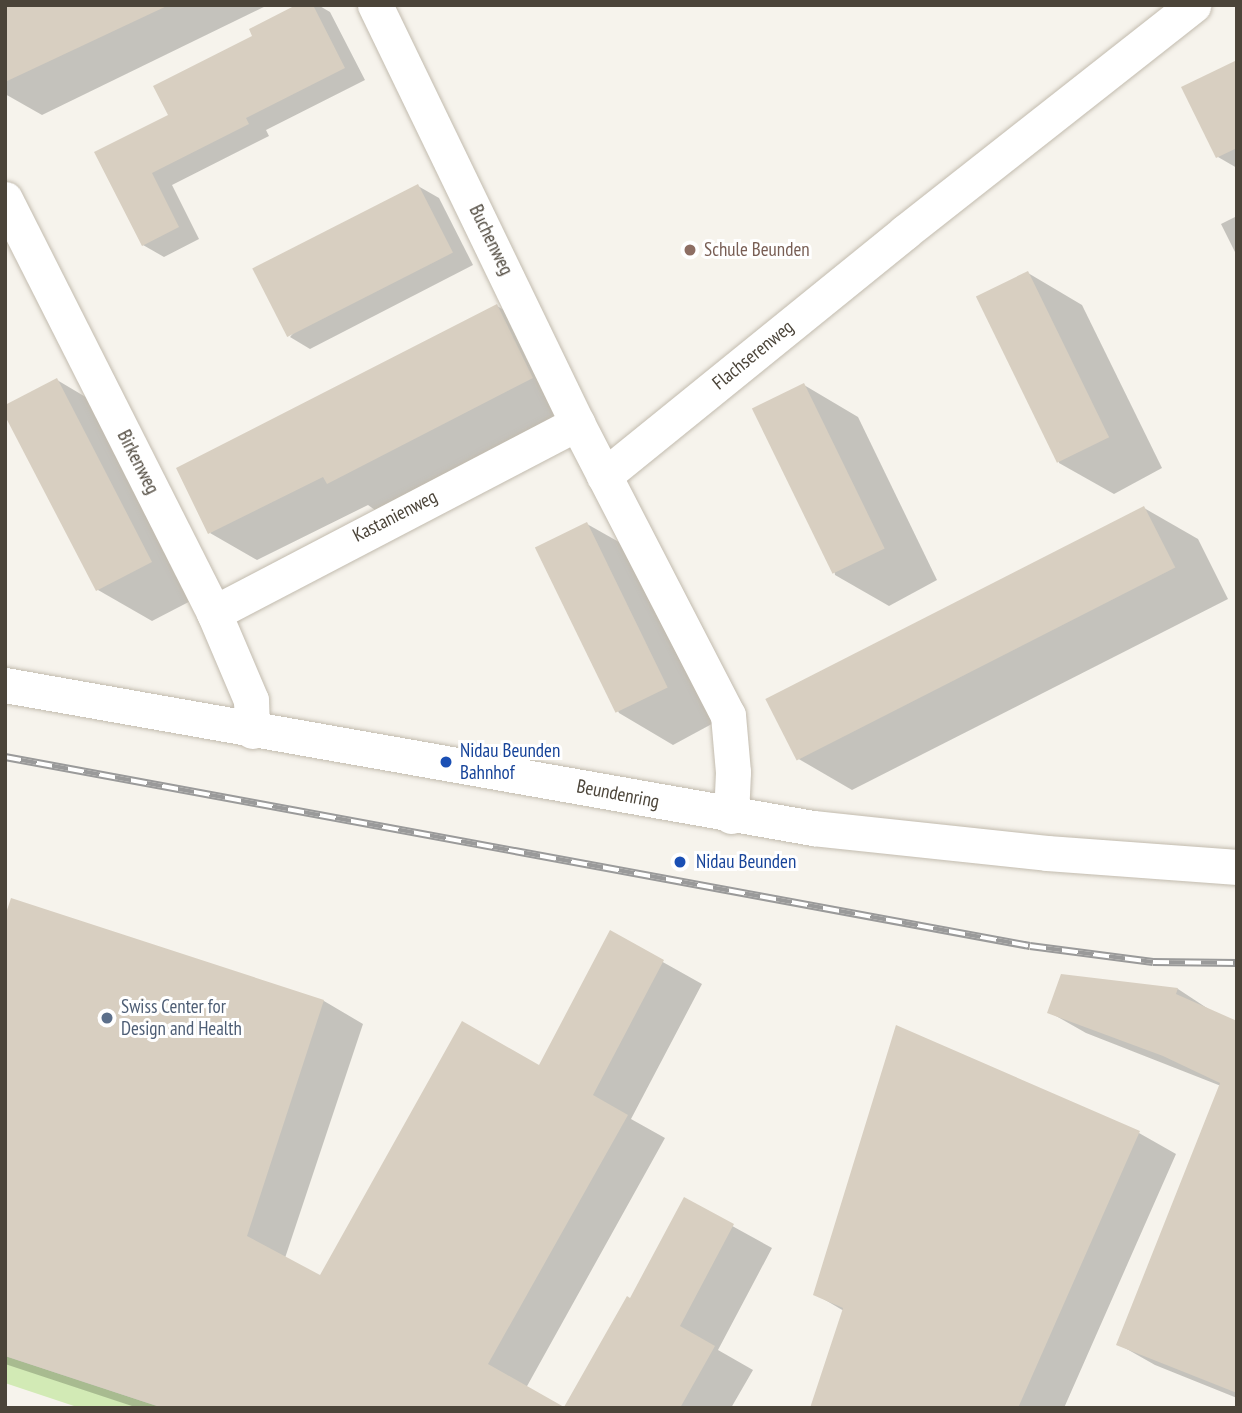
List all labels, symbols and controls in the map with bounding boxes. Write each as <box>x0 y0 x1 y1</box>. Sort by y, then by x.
street label: Buchenweg <box>464 201 518 279</box>
place label: Schule Beunden <box>704 239 810 261</box>
marker: Schule Beunden <box>682 242 698 258</box>
street label: Flachserenweg <box>708 315 798 395</box>
street label: Birkenweg <box>112 426 164 498</box>
street label: Kastanienweg <box>349 485 441 547</box>
place label: Nidau Beunden Bahnhof <box>460 740 560 784</box>
marker: Nidau Beunden Bahnhof <box>438 754 454 770</box>
street label: Beundenring <box>575 775 661 813</box>
place label: Nidau Beunden <box>696 851 796 873</box>
marker: Nidau Beunden <box>670 852 690 872</box>
place label: Swiss Center for Design and Health <box>121 996 242 1040</box>
marker: Swiss Center for Design and Health <box>99 1010 115 1026</box>

